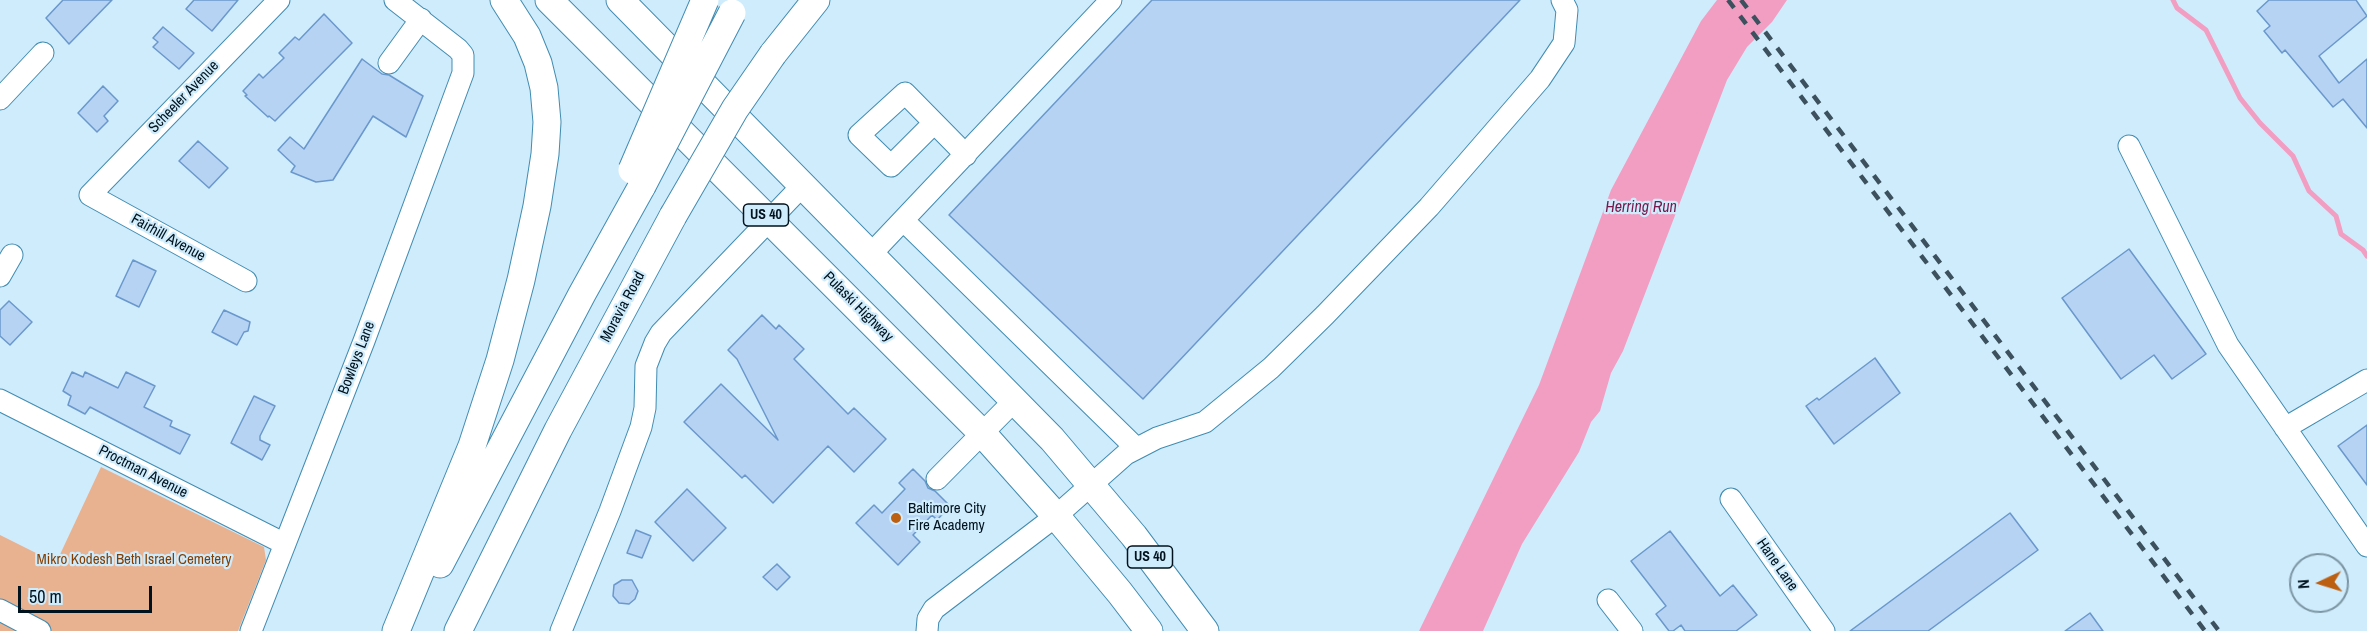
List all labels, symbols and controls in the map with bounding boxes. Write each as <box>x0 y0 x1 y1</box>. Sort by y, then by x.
street label: Scheeler Avenue <box>145 57 223 137</box>
water label: Herring Run <box>1605 198 1677 218</box>
road number: US 40 <box>744 204 789 226</box>
street label: Fairhill Avenue <box>128 210 208 266</box>
street label: Pulaski Highway <box>819 268 897 346</box>
street label: Moravia Road <box>597 269 649 345</box>
street label: Bowleys Lane <box>335 319 379 397</box>
street label: Proctman Avenue <box>95 442 191 502</box>
place label: Baltimore City Fire Academy <box>908 500 986 535</box>
marker: Baltimore City Fire Academy <box>889 511 903 525</box>
street label: Hane Lane <box>1752 535 1802 595</box>
road number: US 40 <box>1128 546 1172 568</box>
park label: Mikro Kodesh Beth Israel Cemetery <box>37 551 231 569</box>
north arrow <box>2289 553 2349 613</box>
scale bar <box>21 574 154 612</box>
text: N <box>2292 579 2314 590</box>
text: 50 m <box>29 584 62 609</box>

